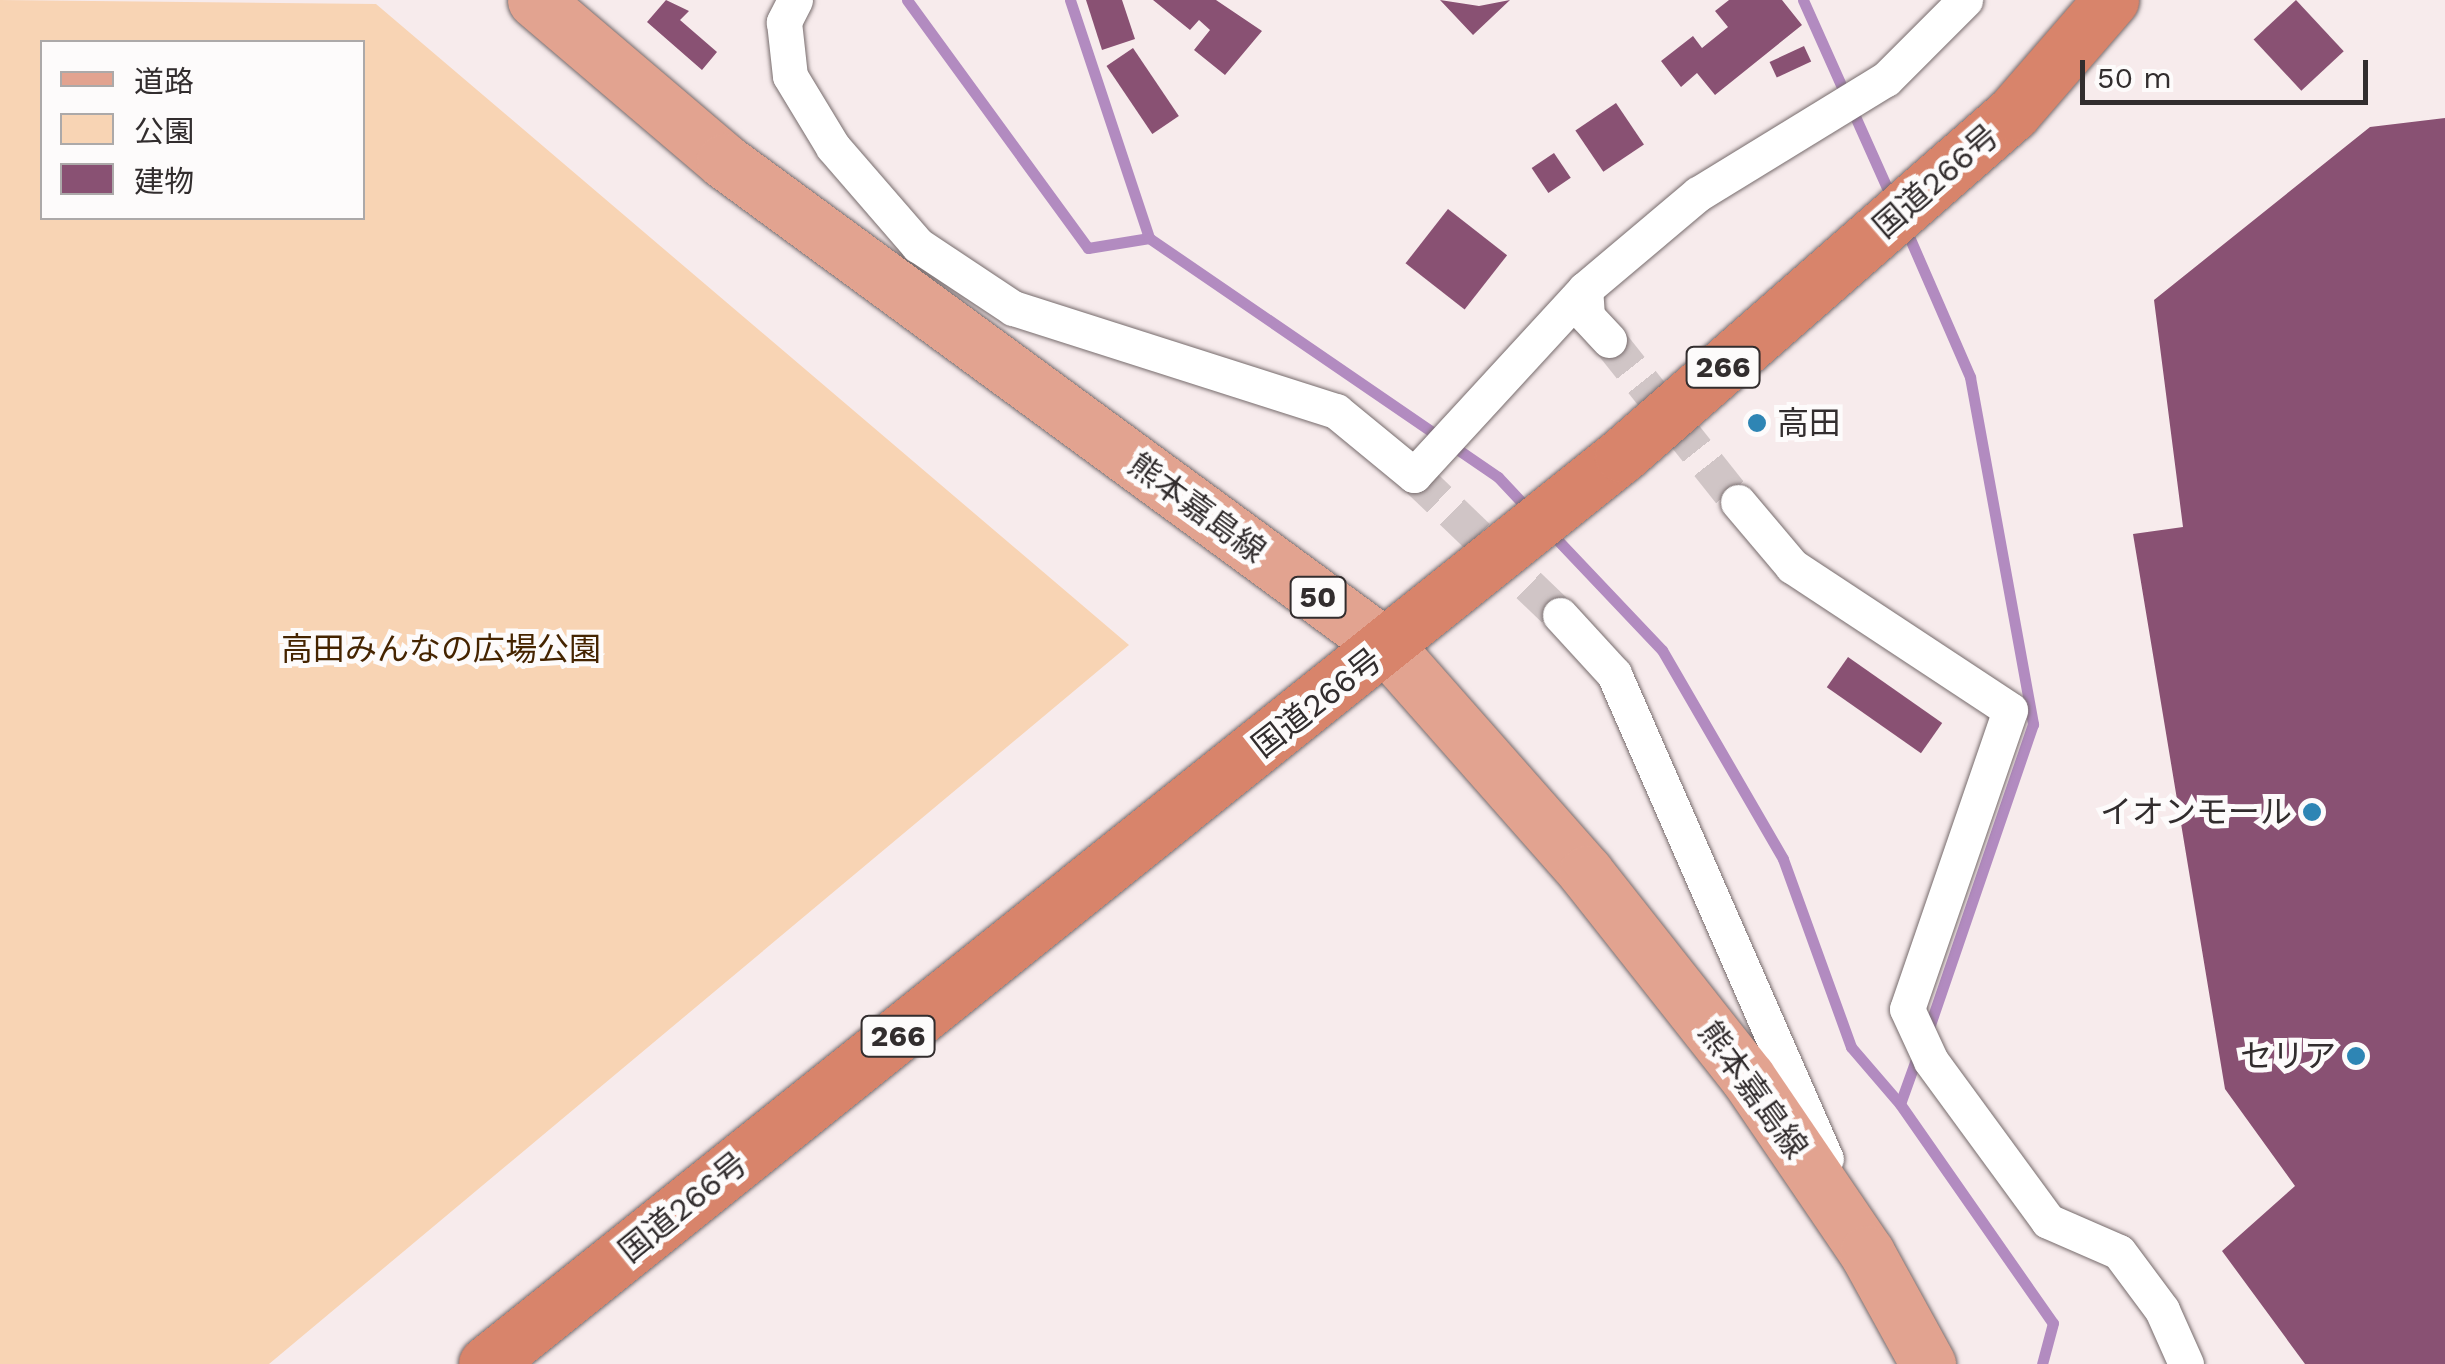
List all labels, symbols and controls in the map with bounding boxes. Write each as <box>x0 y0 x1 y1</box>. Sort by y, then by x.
legend <box>40 40 365 220</box>
scale bar <box>2085 40 2372 102</box>
text: 50 m <box>2097 60 2172 95</box>
text: 道路 <box>134 64 194 99</box>
text: 公園 <box>134 114 194 149</box>
street label: 国道266号 <box>1865 116 2007 246</box>
text: 建物 <box>134 164 194 199</box>
road number: 266 <box>1686 342 1760 392</box>
place label: 高田 <box>1777 404 1841 442</box>
marker: 高田 <box>1746 412 1768 434</box>
street label: 熊本嘉島線 <box>1121 445 1273 571</box>
road number: 50 <box>1288 572 1348 622</box>
park label: 高田みんなの広場公園 <box>281 630 601 668</box>
street label: 国道266号 <box>1245 641 1389 765</box>
place label: イオンモール <box>2100 793 2292 831</box>
marker: イオンモール <box>2301 801 2323 823</box>
road number: 266 <box>860 1011 936 1061</box>
street label: 熊本嘉島線 <box>1690 1014 1816 1166</box>
place label: セリア <box>2240 1037 2336 1075</box>
marker: セリア <box>2345 1045 2367 1067</box>
street label: 国道266号 <box>611 1144 755 1270</box>

